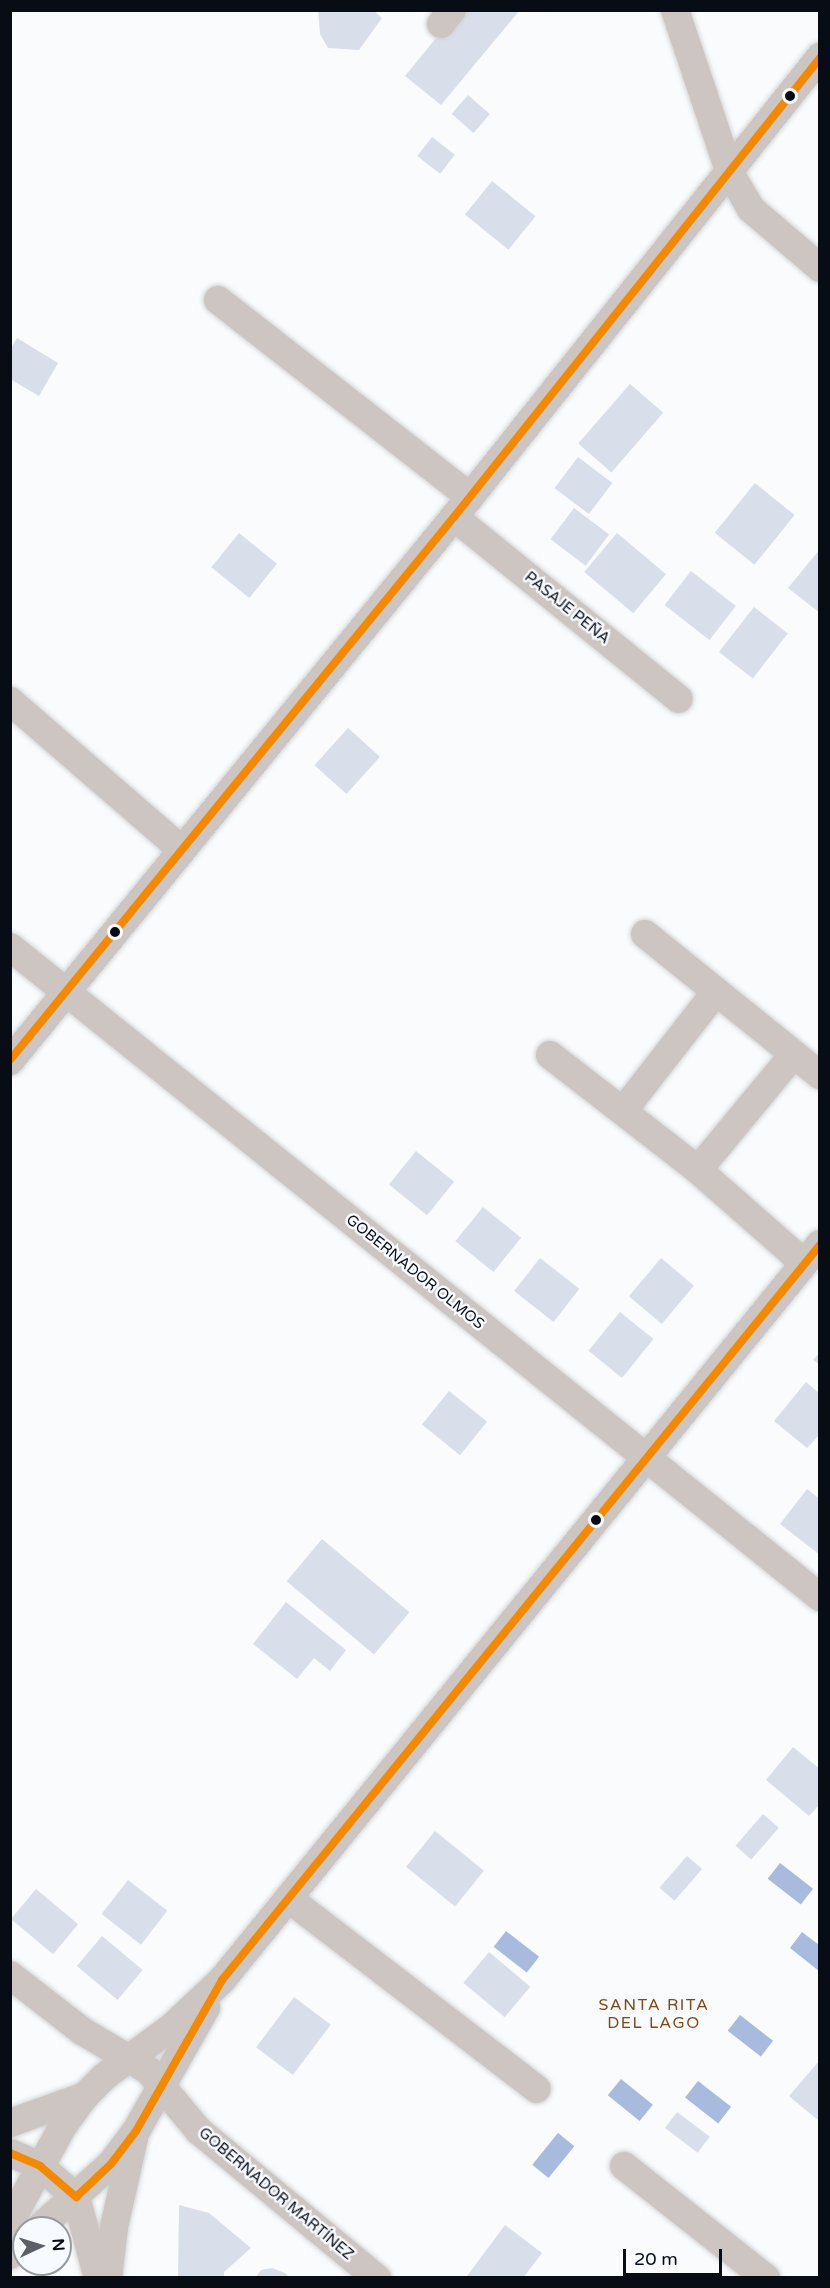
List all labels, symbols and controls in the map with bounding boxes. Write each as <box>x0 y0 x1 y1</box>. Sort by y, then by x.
unlabelled marker <box>784 90 796 102</box>
street label: PASAJE PEÑA <box>521 568 613 648</box>
unlabelled marker <box>109 926 121 938</box>
street label: GOBERNADOR OLMOS <box>342 1211 488 1333</box>
unlabelled marker <box>590 1514 602 1526</box>
district label: SANTA RITA DEL LAGO <box>598 1995 710 2033</box>
street label: GOBERNADOR MARTÍNEZ <box>195 2124 357 2264</box>
north arrow <box>12 2216 72 2276</box>
scale bar <box>626 2237 725 2275</box>
text: N <box>48 2238 68 2252</box>
text: 20 m <box>634 2248 678 2270</box>

